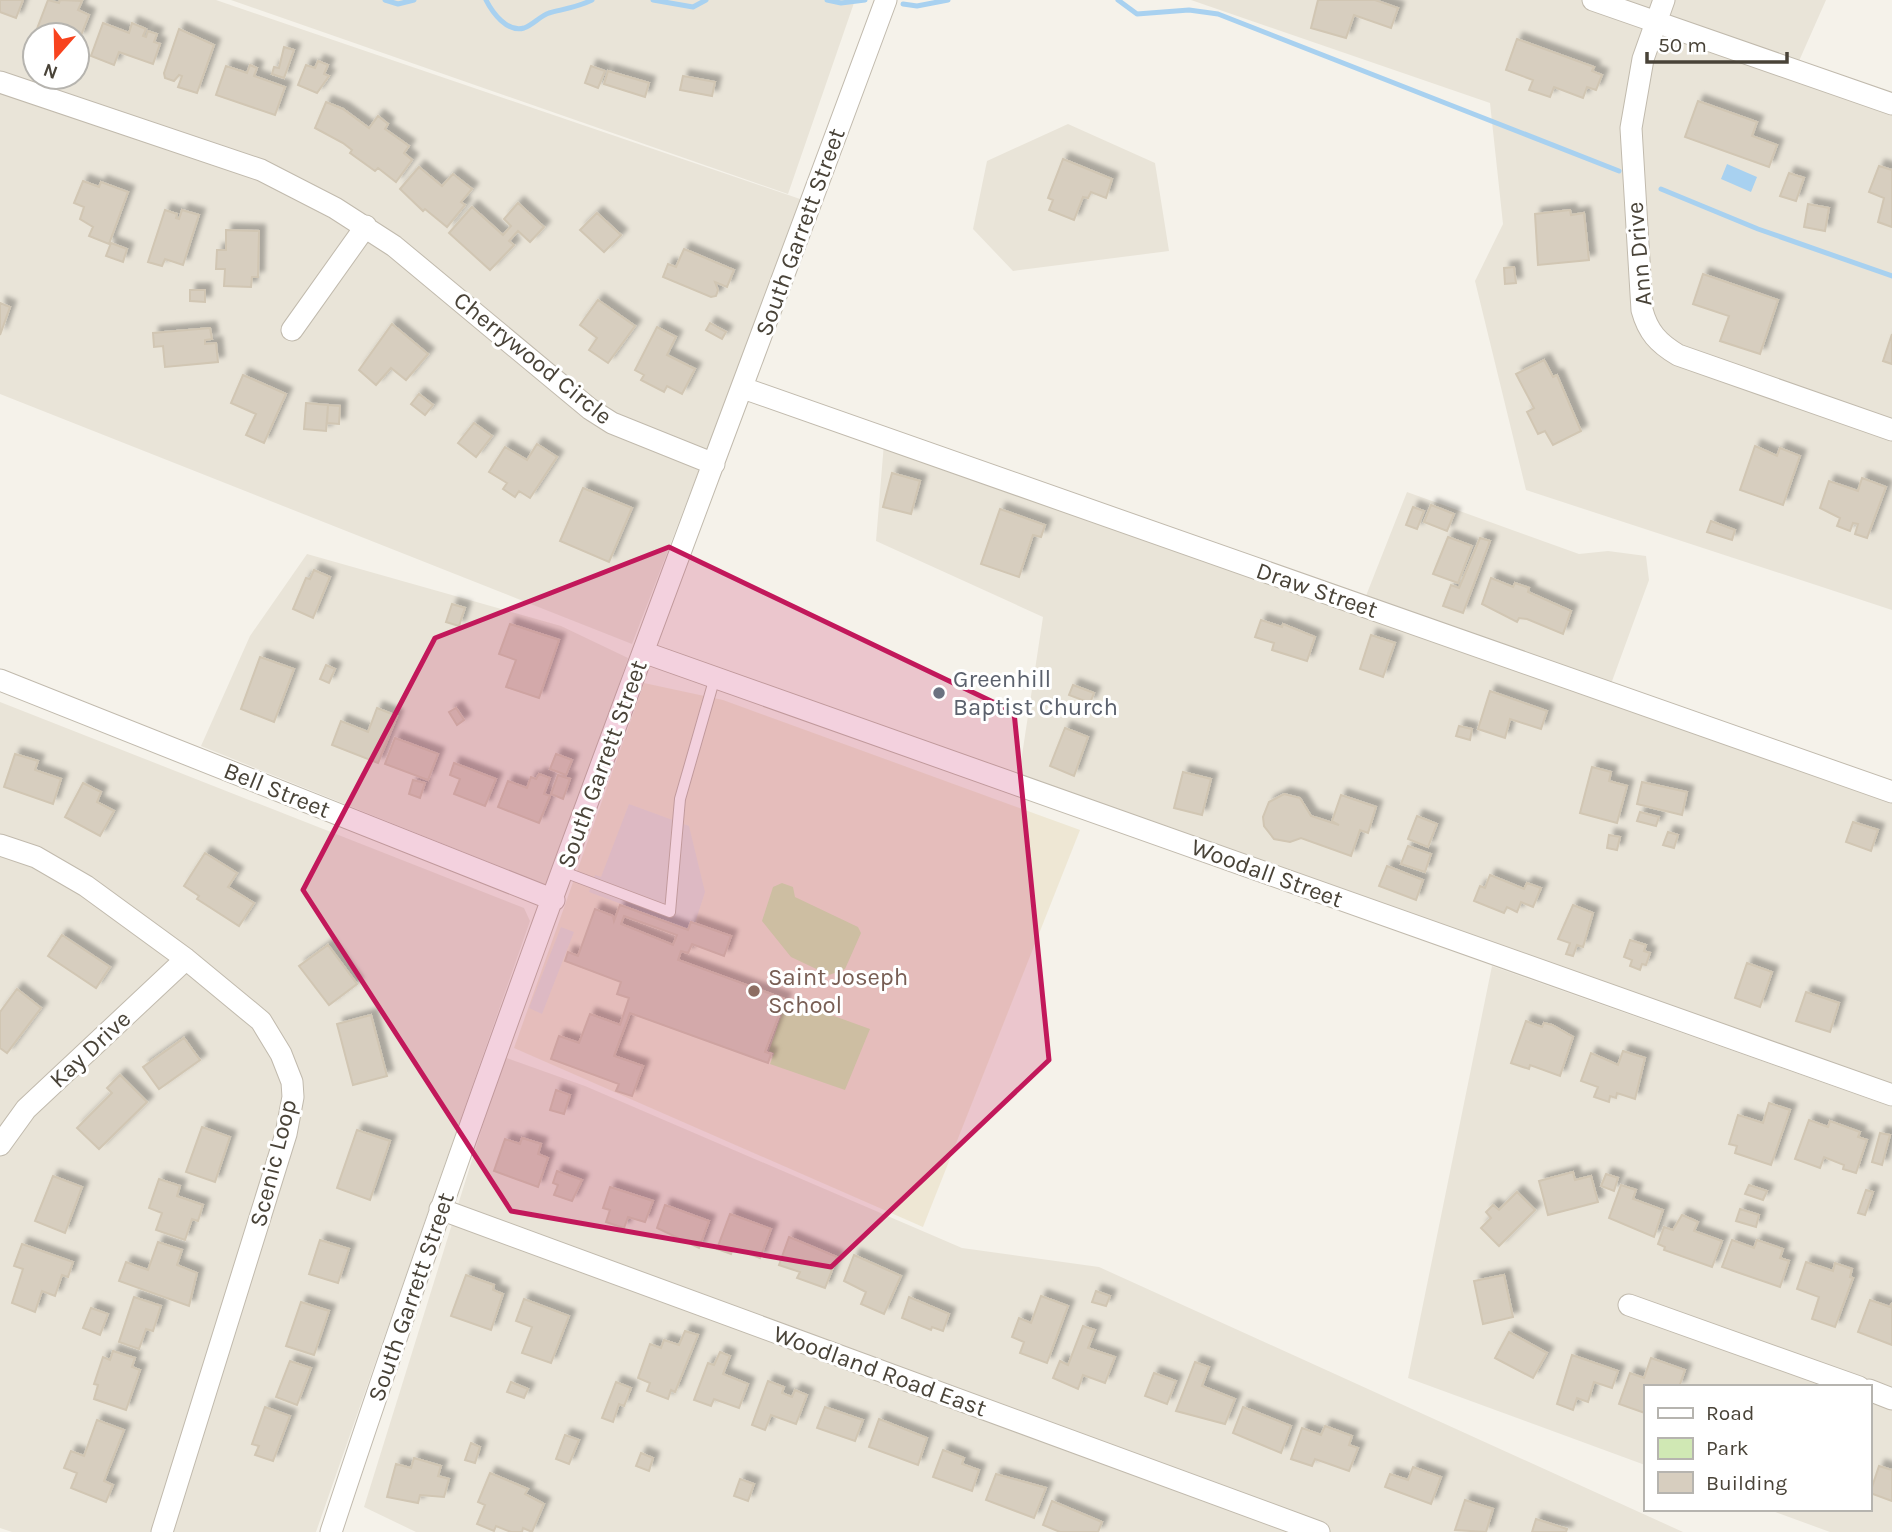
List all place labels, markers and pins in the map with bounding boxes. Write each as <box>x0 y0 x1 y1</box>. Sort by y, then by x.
place label: Greenhill Baptist Church <box>953 665 1118 721</box>
marker: Greenhill Baptist Church <box>931 685 947 701</box>
place label: Saint Joseph School <box>768 963 908 1019</box>
marker: Saint Joseph School <box>746 983 762 999</box>

